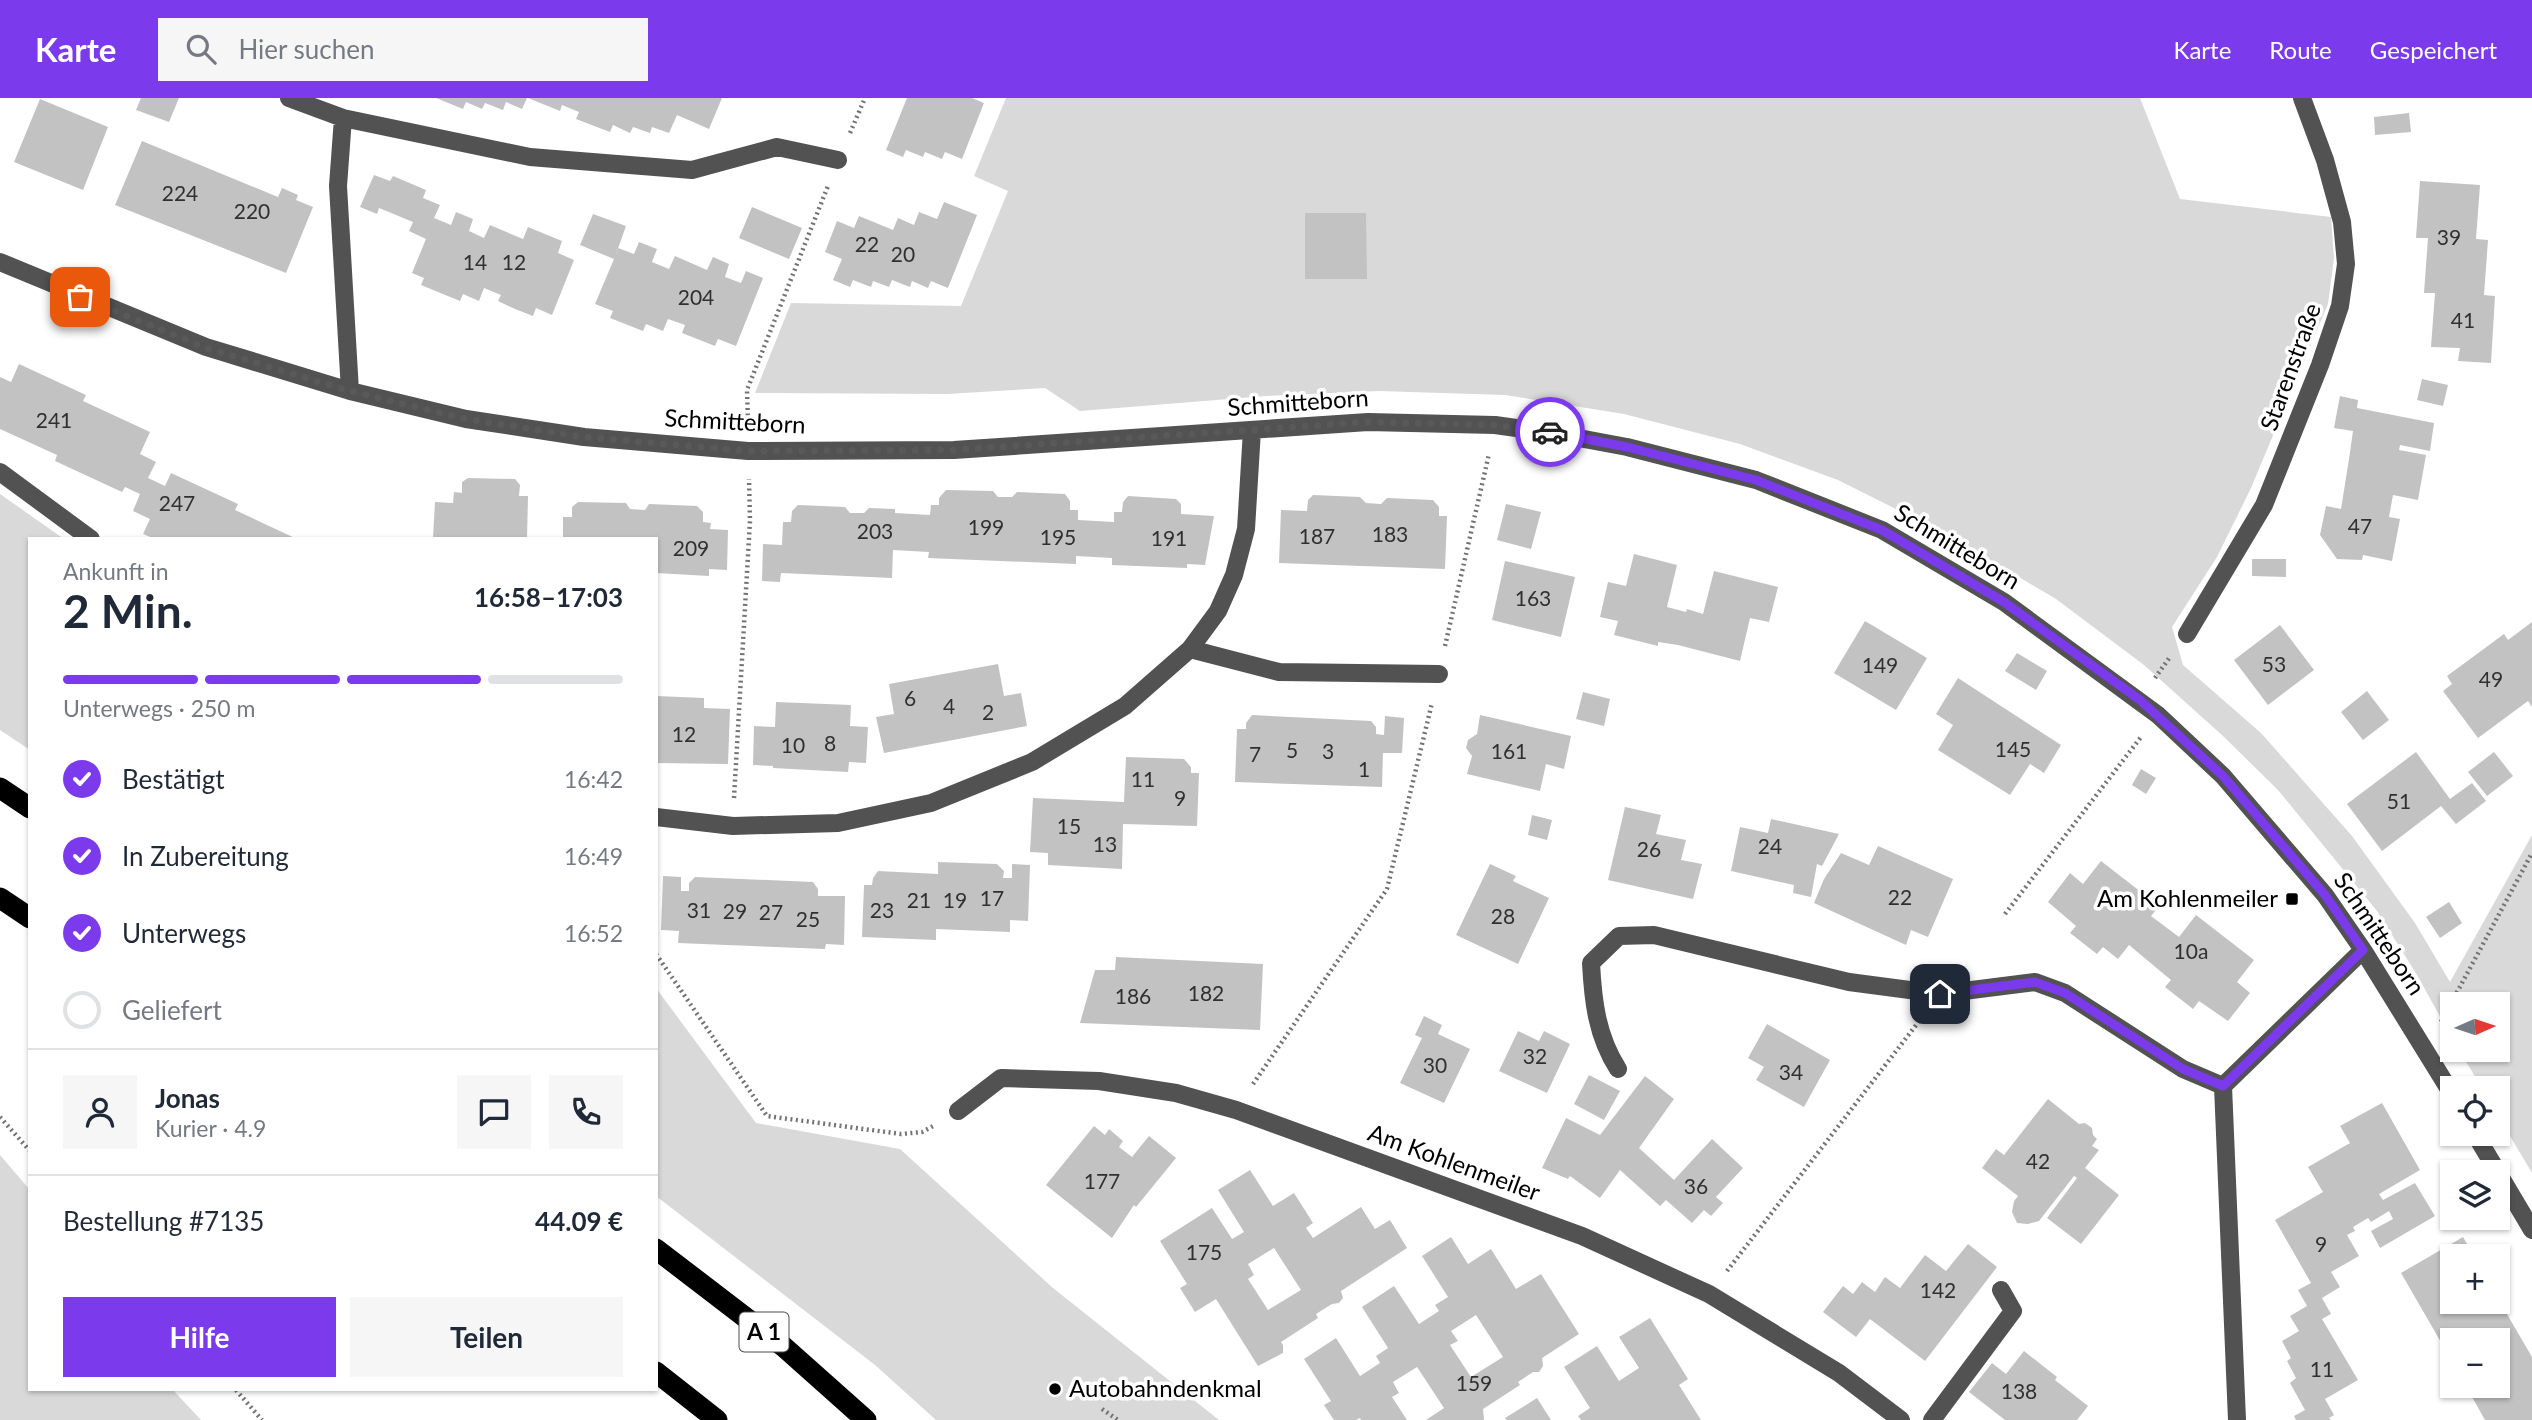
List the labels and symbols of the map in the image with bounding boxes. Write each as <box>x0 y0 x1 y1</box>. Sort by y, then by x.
house number: 224 <box>162 180 198 205</box>
house number: 220 <box>234 198 270 223</box>
house number: 39 <box>2437 224 2461 249</box>
house number: 22 <box>855 231 879 256</box>
house number: 20 <box>891 241 915 266</box>
house number: 14 <box>463 249 487 274</box>
house number: 12 <box>502 249 526 274</box>
pin <box>50 267 110 327</box>
house number: 204 <box>678 284 714 309</box>
street label: Starenstraße <box>2253 299 2326 434</box>
house number: 41 <box>2451 307 2475 332</box>
street label: Schmitteborn <box>1226 382 1369 421</box>
courier <box>1515 397 1585 467</box>
street label: Schmitteborn <box>664 402 806 439</box>
house number: 241 <box>36 407 72 432</box>
house number: 247 <box>159 490 195 515</box>
street label: Schmitteborn <box>1890 497 2026 595</box>
house number: 47 <box>2348 513 2372 538</box>
house number: 199 <box>968 514 1004 539</box>
house number: 203 <box>857 518 893 543</box>
house number: 183 <box>1372 521 1408 546</box>
house number: 187 <box>1299 523 1335 548</box>
house number: 195 <box>1040 524 1076 549</box>
house number: 191 <box>1151 525 1187 550</box>
house number: 209 <box>673 535 709 560</box>
house number: 163 <box>1515 585 1551 610</box>
house number: 53 <box>2262 651 2286 676</box>
house number: 149 <box>1862 652 1898 677</box>
house number: 49 <box>2479 666 2503 691</box>
house number: 6 <box>904 685 916 710</box>
house number: 4 <box>943 693 955 718</box>
house number: 2 <box>982 699 994 724</box>
house number: 12 <box>672 721 696 746</box>
house number: 8 <box>824 730 836 755</box>
house number: 10 <box>781 732 805 757</box>
house number: 145 <box>1995 736 2031 761</box>
house number: 5 <box>1286 737 1298 762</box>
house number: 3 <box>1322 738 1334 763</box>
house number: 161 <box>1491 738 1527 763</box>
house number: 7 <box>1249 741 1261 766</box>
house number: 1 <box>1358 756 1370 781</box>
house number: 11 <box>1131 766 1155 791</box>
house number: 9 <box>1174 785 1186 810</box>
house number: 51 <box>2387 788 2411 813</box>
house number: 15 <box>1057 813 1081 838</box>
house number: 13 <box>1093 831 1117 856</box>
house number: 24 <box>1758 833 1782 858</box>
house number: 26 <box>1637 836 1661 861</box>
street label: Schmitteborn <box>2329 866 2432 1000</box>
place label: Am Kohlenmeiler <box>2097 883 2278 912</box>
house number: 22 <box>1888 884 1912 909</box>
house number: 17 <box>980 885 1004 910</box>
house number: 21 <box>907 887 931 912</box>
house number: 19 <box>943 887 967 912</box>
marker: Am Kohlenmeiler <box>2284 891 2300 907</box>
house number: 31 <box>687 897 711 922</box>
house number: 23 <box>870 897 894 922</box>
house number: 29 <box>723 898 747 923</box>
house number: 27 <box>759 899 783 924</box>
house number: 28 <box>1491 903 1515 928</box>
house number: 25 <box>796 906 820 931</box>
house number: 10a <box>2174 938 2208 963</box>
pin <box>1910 964 1970 1024</box>
house number: 182 <box>1188 980 1224 1005</box>
house number: 186 <box>1115 983 1151 1008</box>
north arrow <box>2440 992 2510 1062</box>
house number: 32 <box>1523 1043 1547 1068</box>
house number: 30 <box>1423 1052 1447 1077</box>
house number: 34 <box>1779 1059 1803 1084</box>
street label: Am Kohlenmeiler <box>1364 1117 1545 1206</box>
house number: 42 <box>2026 1148 2050 1173</box>
house number: 177 <box>1084 1168 1120 1193</box>
house number: 36 <box>1684 1173 1708 1198</box>
house number: 9 <box>2315 1231 2327 1256</box>
house number: 175 <box>1186 1239 1222 1264</box>
house number: 142 <box>1920 1277 1956 1302</box>
road number: A 1 <box>740 1312 788 1352</box>
house number: 11 <box>2310 1356 2334 1381</box>
house number: 159 <box>1456 1370 1492 1395</box>
place label: Autobahndenkmal <box>1069 1373 1262 1402</box>
house number: 138 <box>2001 1378 2037 1403</box>
marker: Autobahndenkmal <box>1047 1381 1063 1397</box>

